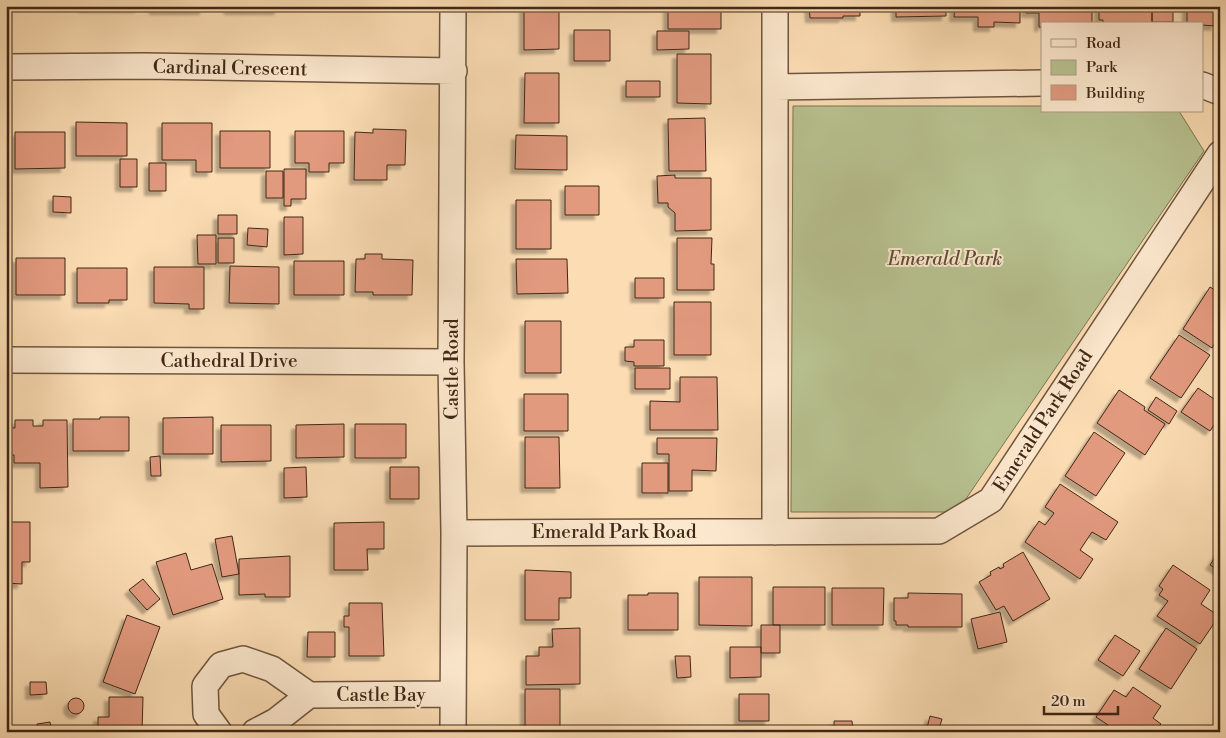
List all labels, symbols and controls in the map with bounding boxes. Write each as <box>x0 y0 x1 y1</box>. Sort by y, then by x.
legend <box>1041 22 1204 112</box>
text: Road <box>1086 34 1121 53</box>
street label: Cardinal Crescent <box>153 55 308 81</box>
text: Park <box>1086 58 1118 77</box>
text: Building <box>1085 84 1145 103</box>
park label: Emerald Park <box>887 247 1002 271</box>
street label: Castle Road <box>440 318 464 420</box>
street label: Emerald Park Road <box>988 345 1098 497</box>
street label: Cathedral Drive <box>161 349 298 373</box>
street label: Emerald Park Road <box>532 520 697 544</box>
street label: Castle Bay <box>336 683 426 707</box>
scale bar <box>1044 683 1117 715</box>
text: 20 m <box>1051 692 1086 711</box>

